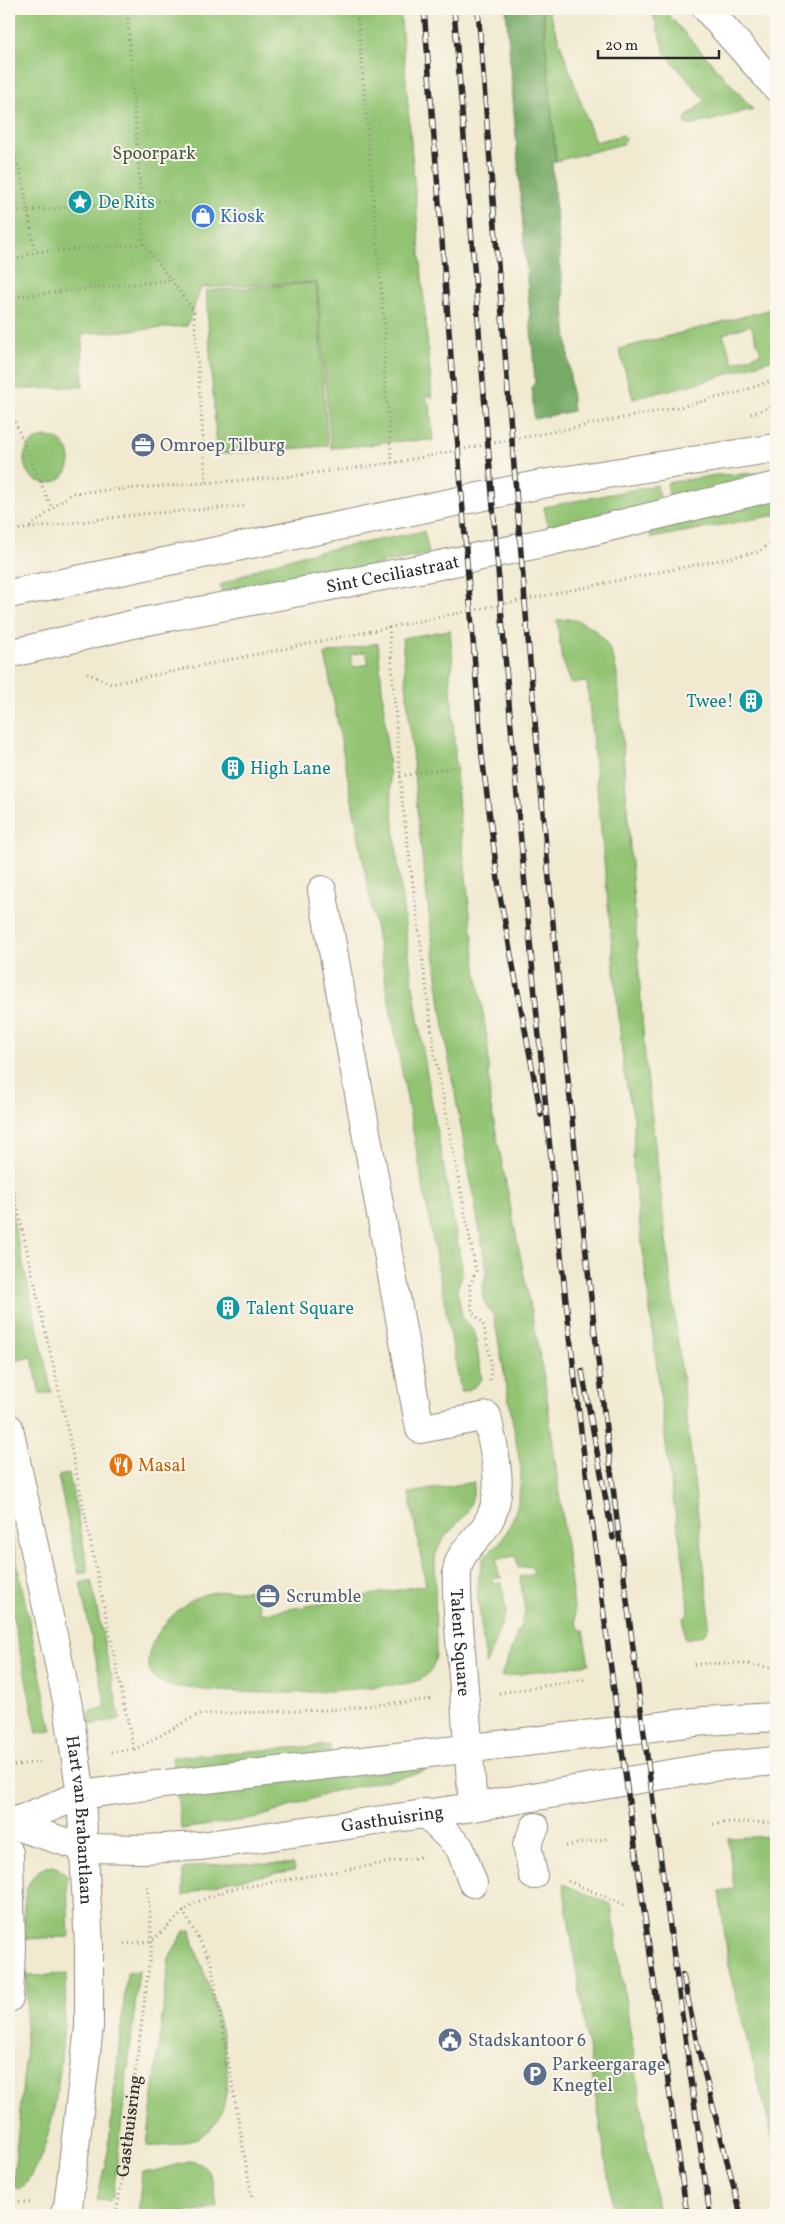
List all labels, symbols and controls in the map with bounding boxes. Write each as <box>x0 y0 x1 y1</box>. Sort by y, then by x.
scale bar <box>598 28 719 60</box>
text: 20 m <box>605 36 638 57</box>
park label: Spoorpark <box>112 142 196 167</box>
place icon: De Rits <box>67 189 93 215</box>
place label: De Rits <box>98 191 155 216</box>
shop icon: Kiosk <box>190 203 216 229</box>
place label: Kiosk <box>220 205 265 230</box>
office icon: Omroep Tilburg <box>130 432 156 458</box>
place label: Omroep Tilburg <box>160 434 285 459</box>
street label: Sint Ceciliastraat <box>324 550 462 601</box>
building icon: Twee! <box>738 688 764 714</box>
place label: Twee! <box>686 690 734 715</box>
building icon: High Lane <box>220 755 246 781</box>
place label: High Lane <box>250 757 331 782</box>
building icon: Talent Square <box>215 1295 241 1321</box>
place label: Talent Square <box>246 1297 354 1322</box>
restaurant icon: Masal <box>108 1452 134 1478</box>
place label: Masal <box>138 1454 186 1479</box>
office icon: Scrumble <box>255 1583 281 1609</box>
place label: Scrumble <box>286 1585 361 1610</box>
street label: Talent Square <box>443 1588 475 1697</box>
street label: Hart van Brabantlaan <box>58 1734 98 1906</box>
street label: Gasthuisring <box>340 1800 445 1840</box>
public building icon: Stadskantoor 6 <box>437 2027 463 2053</box>
place label: Stadskantoor 6 <box>468 2029 586 2054</box>
place label: Parkeergarage Knegtel <box>552 2053 666 2099</box>
parking icon: Parkeergarage Knegtel <box>522 2061 548 2087</box>
street label: Gasthuisring <box>111 2073 149 2179</box>

